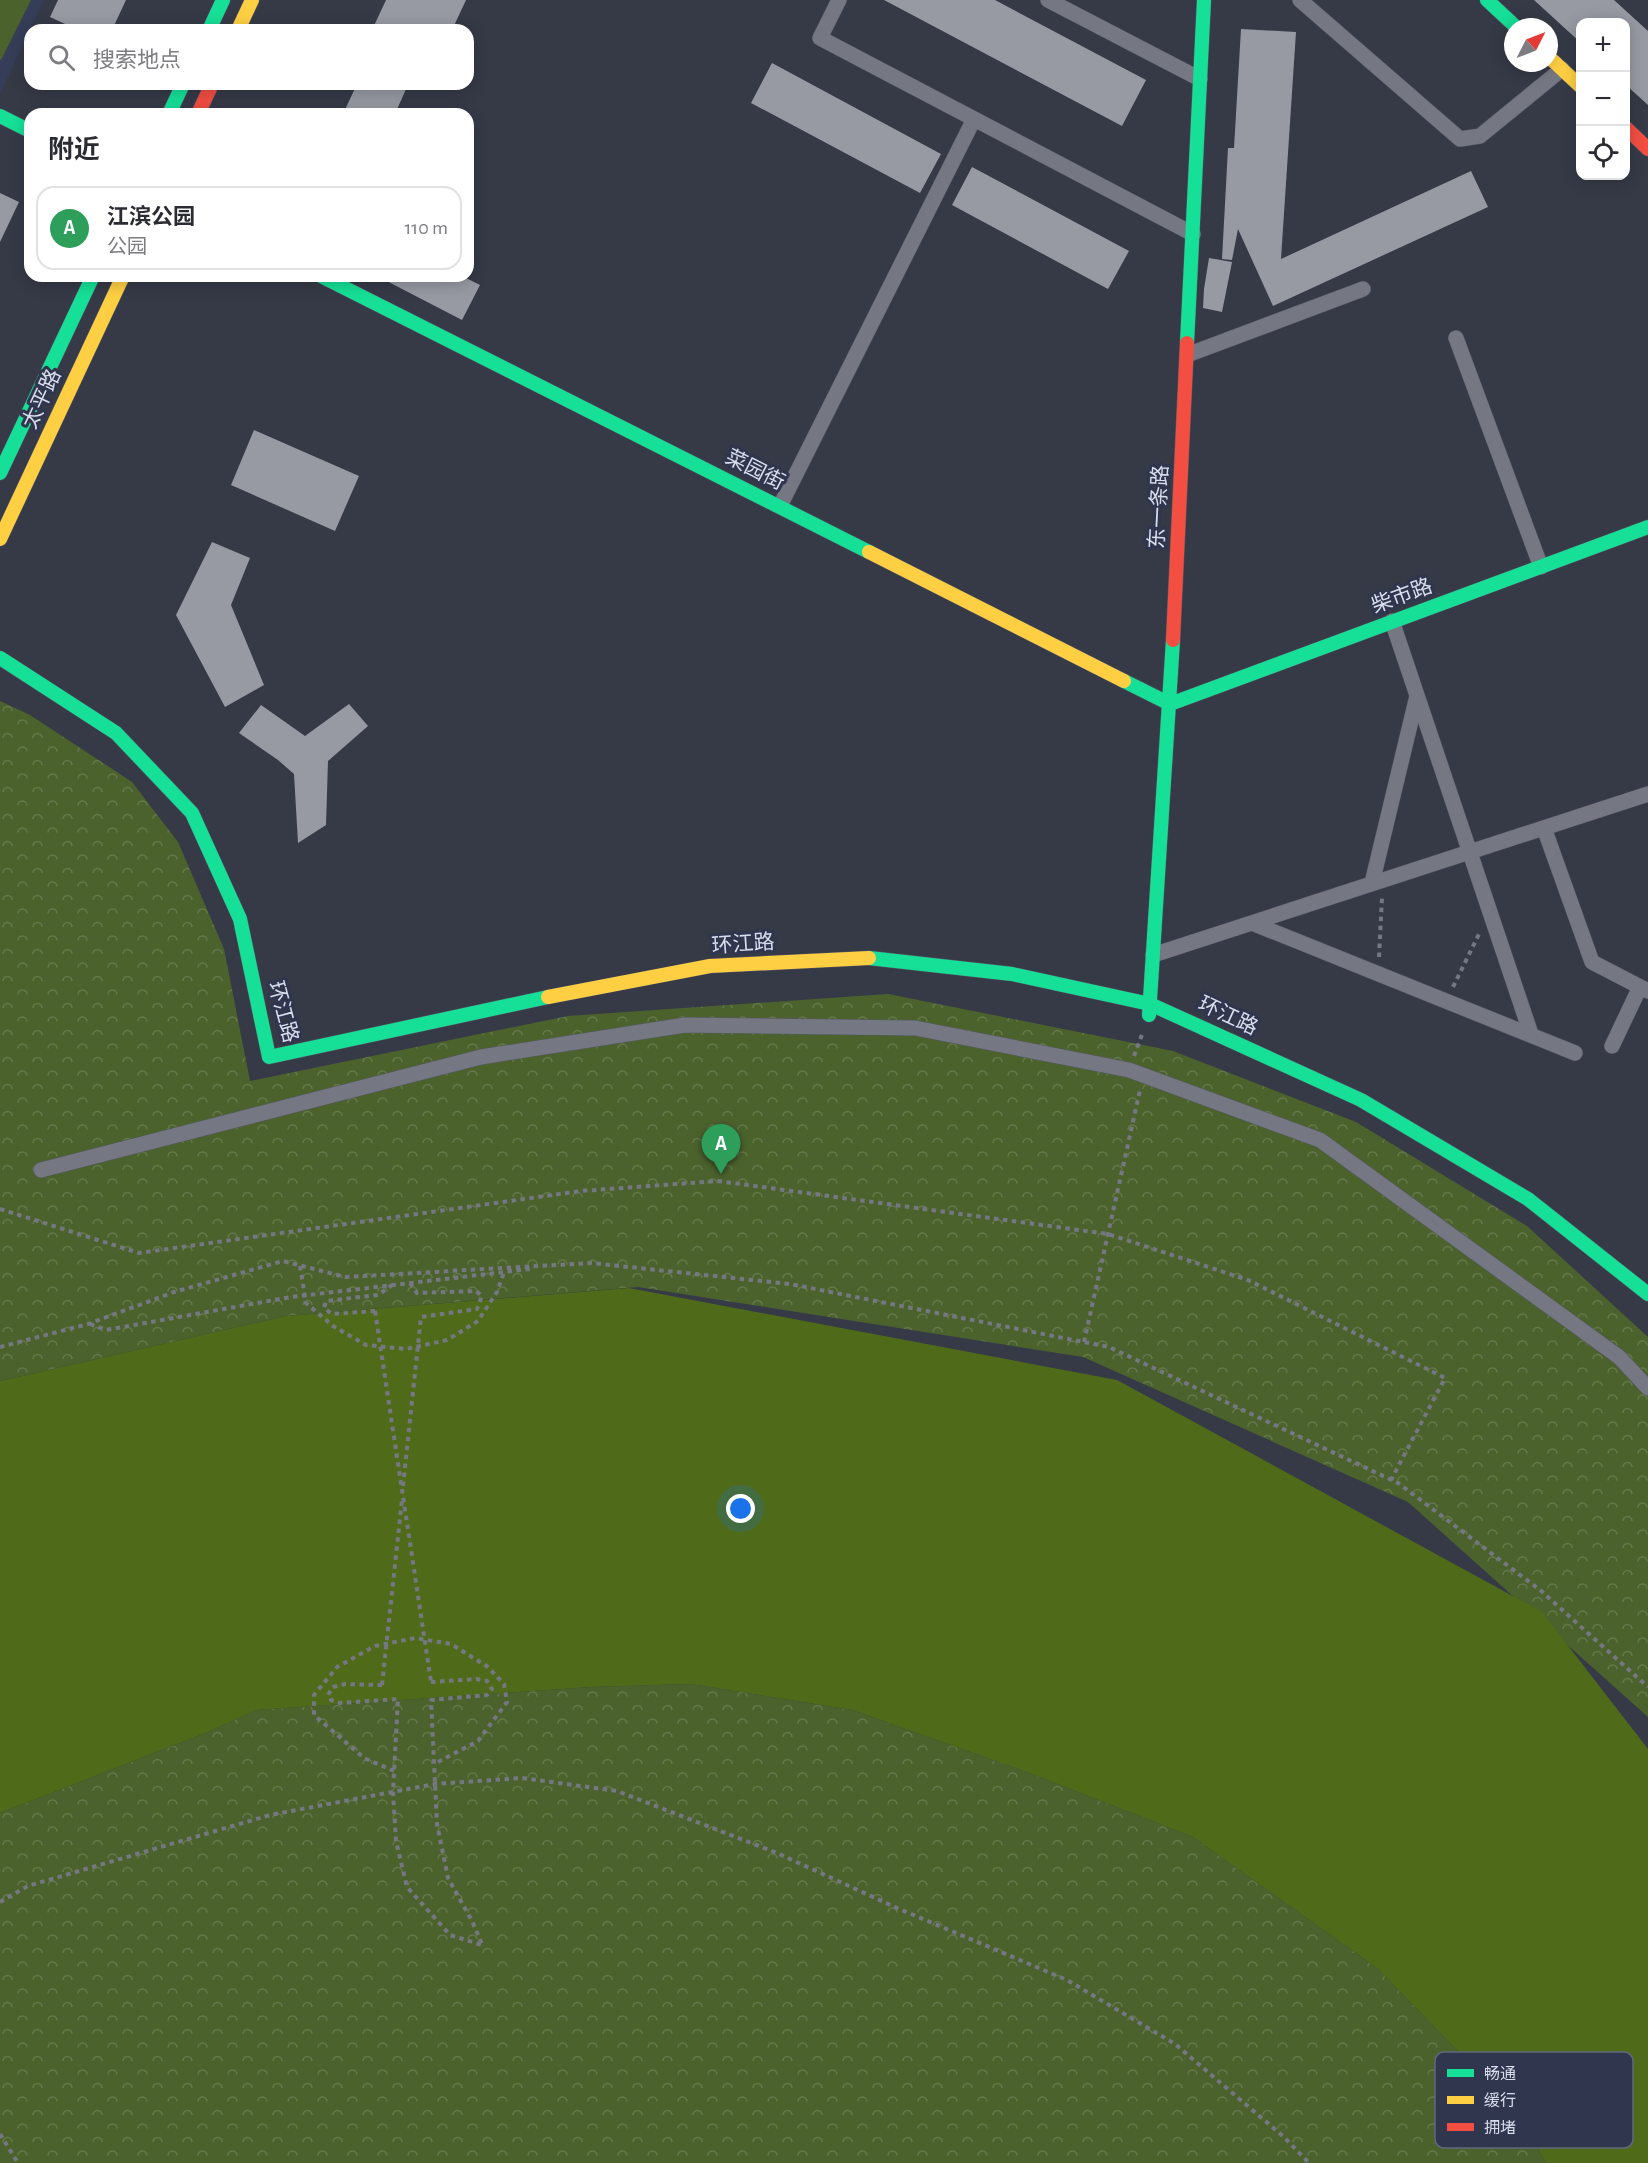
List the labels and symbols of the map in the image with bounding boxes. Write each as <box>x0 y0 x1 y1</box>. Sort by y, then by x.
north arrow <box>1504 18 1558 72</box>
street label: 太平路 <box>18 366 65 432</box>
street label: 菜园街 <box>722 445 788 494</box>
street label: 东一条路 <box>1145 464 1172 549</box>
street label: 柴市路 <box>1368 574 1435 617</box>
street label: 环江路 <box>711 930 775 957</box>
street label: 环江路 <box>265 979 302 1045</box>
street label: 环江路 <box>1195 992 1261 1039</box>
pin: A <box>702 1124 740 1174</box>
your location <box>726 1494 755 1523</box>
legend <box>1435 2052 1633 2148</box>
text: 畅通 <box>1484 2065 1516 2082</box>
text: 缓行 <box>1484 2092 1516 2109</box>
text: 拥堵 <box>1484 2120 1516 2136</box>

